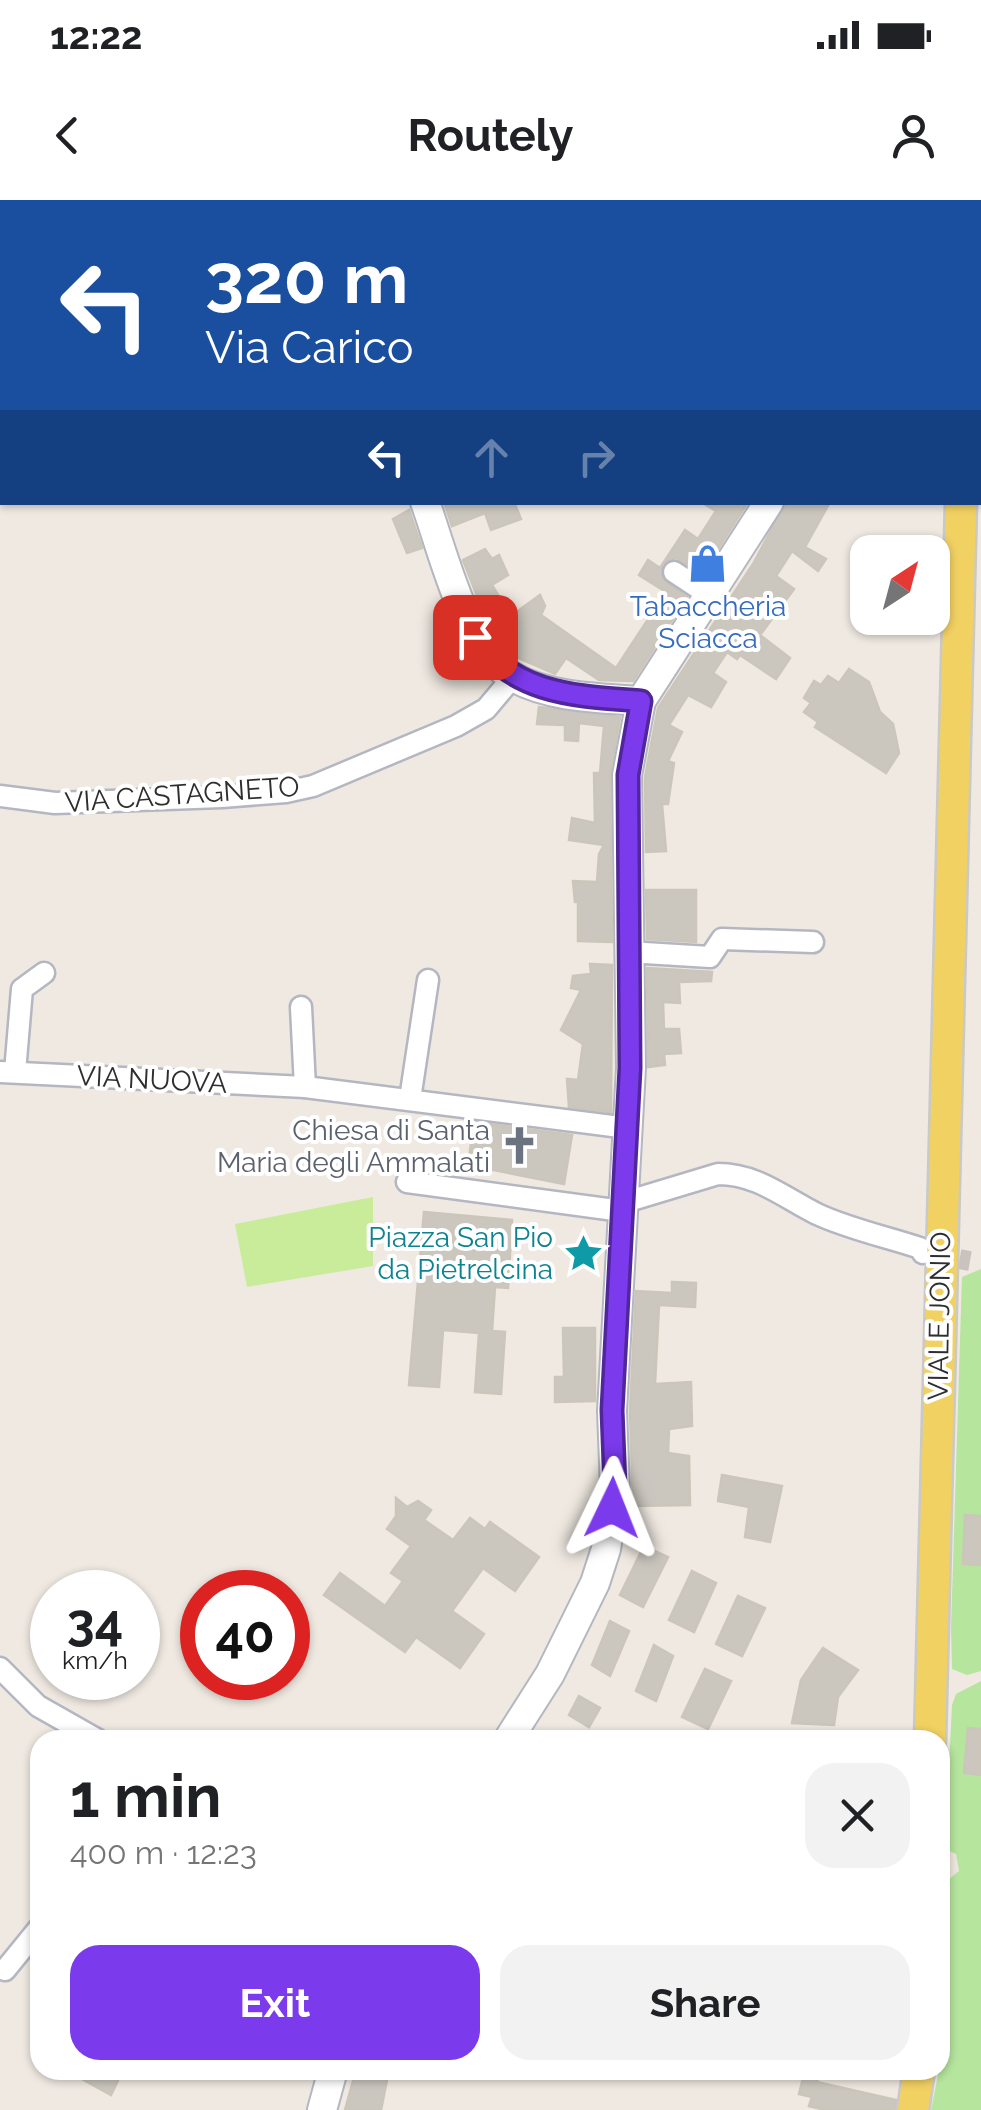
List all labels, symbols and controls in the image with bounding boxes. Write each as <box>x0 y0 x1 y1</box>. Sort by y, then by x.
text: 12:22 <box>50 13 142 58</box>
icon: back <box>40 108 95 163</box>
icon: person <box>886 108 941 163</box>
text: Routely <box>408 109 573 162</box>
text: 320 m <box>205 237 409 319</box>
icon: left <box>40 240 170 370</box>
text: Via Carico <box>205 321 414 374</box>
icon: left <box>359 430 414 485</box>
icon: ahead <box>464 430 519 485</box>
icon: right <box>569 430 624 485</box>
north arrow <box>850 535 950 635</box>
map controls <box>850 535 950 635</box>
shop icon: Tabaccheria Sciacca <box>687 543 729 585</box>
place label: Tabaccheria Sciacca <box>630 590 786 655</box>
pin <box>433 595 518 680</box>
icon: arrive <box>448 610 503 665</box>
street label: VIA CASTAGNETO <box>64 770 301 819</box>
street label: VIA NUOVA <box>76 1059 228 1100</box>
place label: Chiesa di Santa Maria degli Ammalati <box>217 1114 490 1179</box>
church icon: Chiesa di Santa Maria degli Ammalati <box>499 1125 541 1167</box>
place label: Piazza San Pio da Pietrelcina <box>368 1221 553 1286</box>
street label: VIALE JONIO <box>922 1231 957 1401</box>
place icon: Piazza San Pio da Pietrelcina <box>562 1232 604 1274</box>
position arrow <box>560 1456 664 1560</box>
speed limit sign: 40 <box>180 1570 310 1700</box>
text: 34 <box>67 1593 123 1652</box>
text: km/h <box>62 1645 128 1675</box>
text: 1 min <box>70 1761 221 1831</box>
button: close <box>805 1763 910 1868</box>
text: 400 m · 12:23 <box>70 1834 257 1871</box>
button: Exit <box>70 1945 480 2060</box>
button: Share <box>500 1945 910 2060</box>

